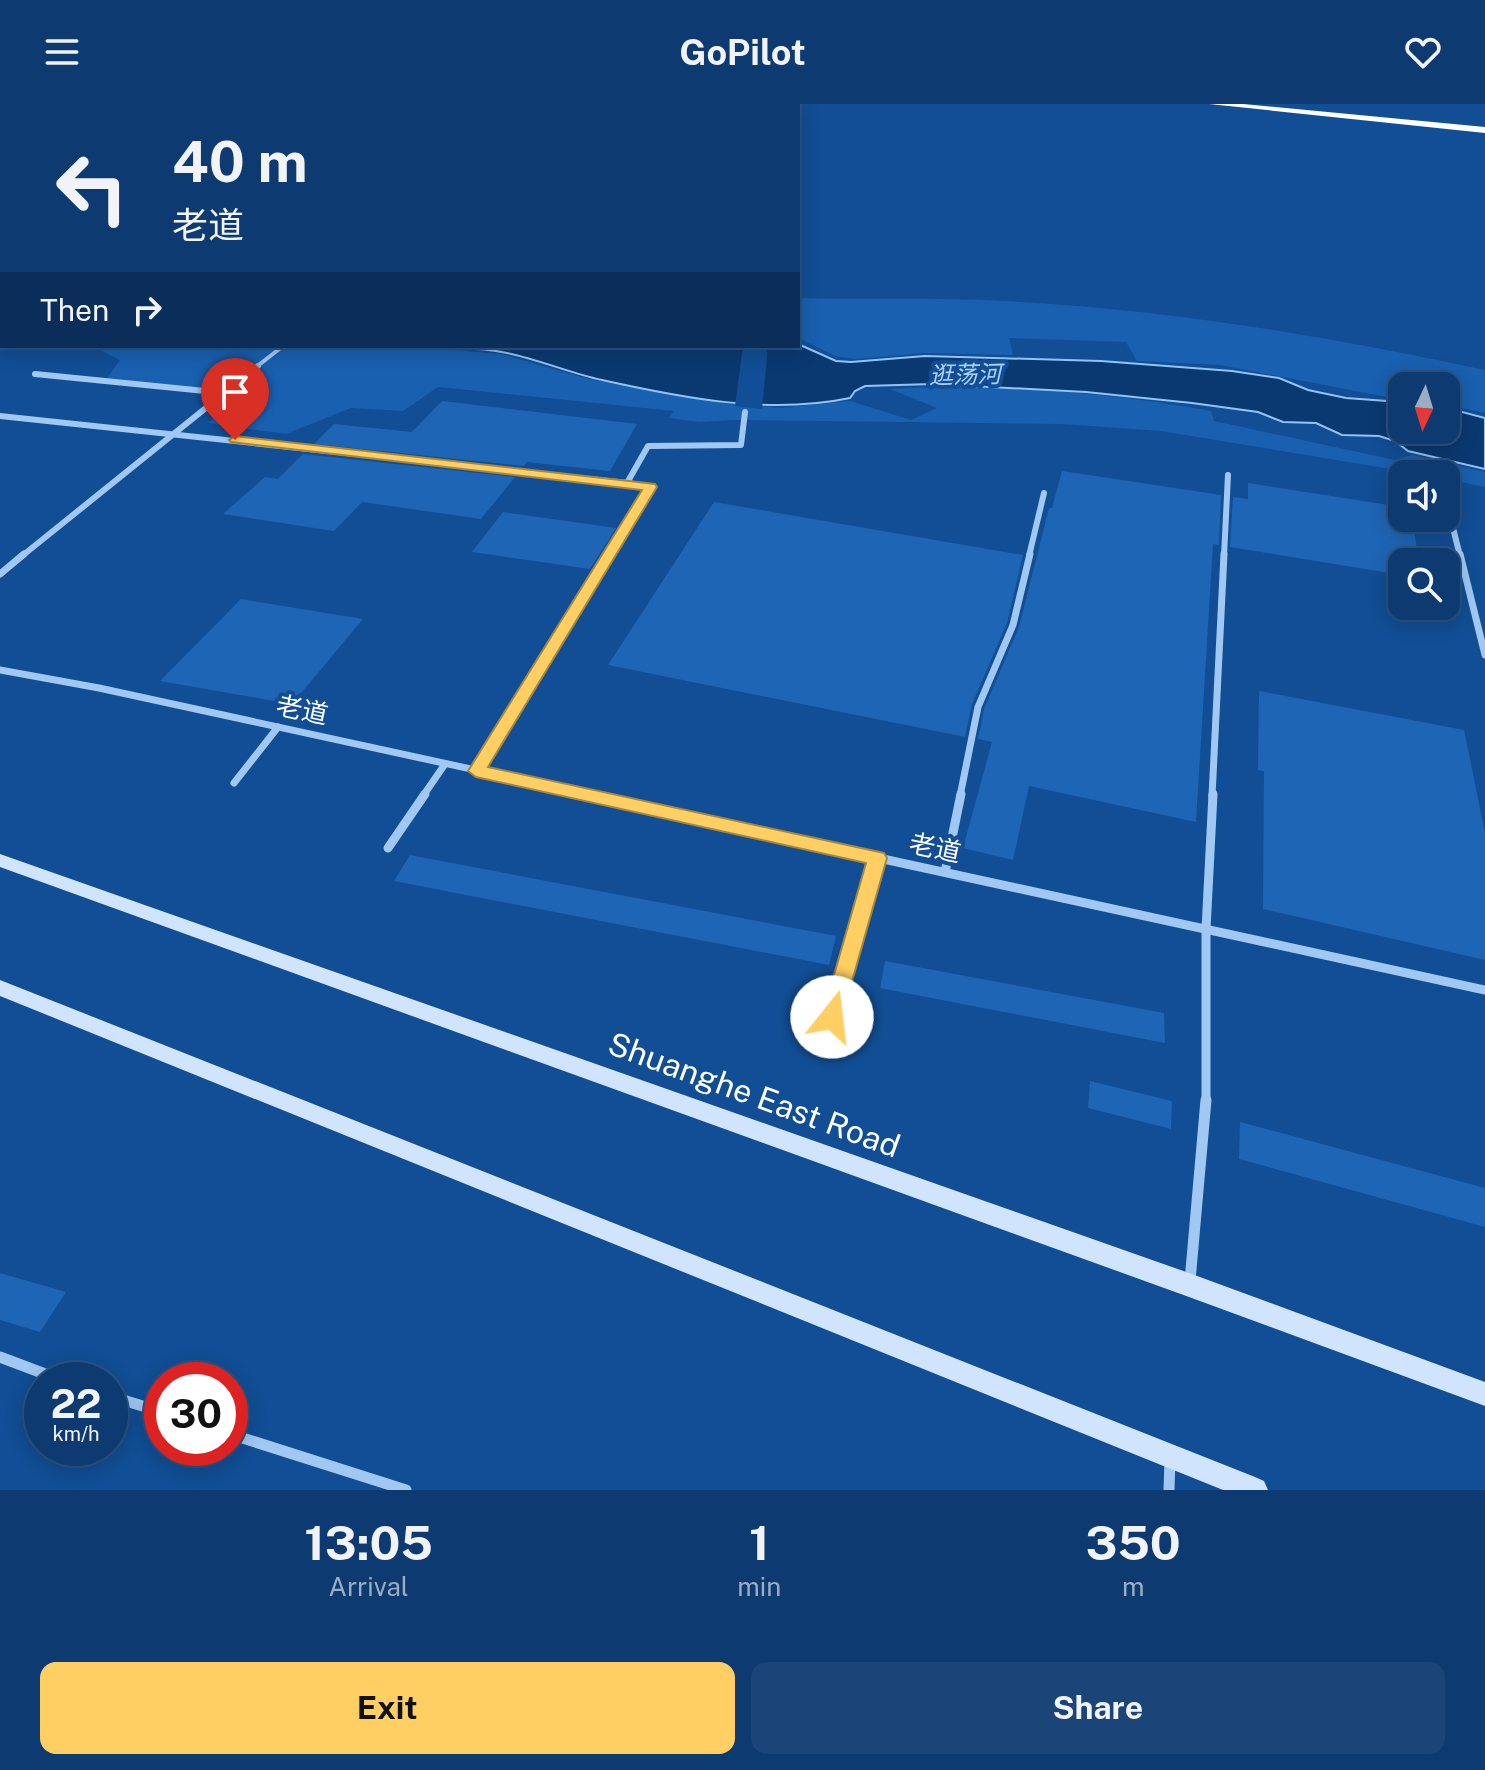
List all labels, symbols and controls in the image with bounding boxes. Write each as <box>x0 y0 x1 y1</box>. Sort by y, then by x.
icon: menu <box>40 30 84 74</box>
icon: heart <box>1401 30 1445 74</box>
text: GoPilot <box>679 31 806 73</box>
text: 40 m <box>172 129 308 195</box>
icon: left <box>40 136 144 240</box>
text: 老道 <box>172 204 244 246</box>
icon: right <box>125 288 169 332</box>
text: Then <box>40 292 109 328</box>
pin <box>201 358 269 440</box>
water label: 逛荡河 <box>929 359 1005 389</box>
icon: arrive <box>213 370 257 414</box>
north arrow <box>1388 372 1460 444</box>
map controls <box>1388 372 1460 620</box>
button: sound <box>1388 460 1460 532</box>
button: search <box>1388 548 1460 620</box>
street label: 老道 <box>273 689 331 730</box>
street label: 老道 <box>906 827 964 868</box>
position arrow <box>790 975 874 1059</box>
street label: Shuanghe East Road <box>603 1025 905 1165</box>
speed limit sign: 30 <box>144 1362 248 1466</box>
text: 22 <box>51 1380 101 1427</box>
text: km/h <box>52 1422 100 1446</box>
text: 13:05 <box>304 1514 433 1571</box>
text: 1 <box>749 1514 770 1571</box>
text: 350 <box>1086 1514 1181 1571</box>
text: Arrival <box>328 1571 409 1602</box>
text: min <box>737 1571 781 1602</box>
text: m <box>1122 1571 1144 1602</box>
button: Exit <box>40 1662 735 1754</box>
button: Share <box>751 1662 1445 1754</box>

